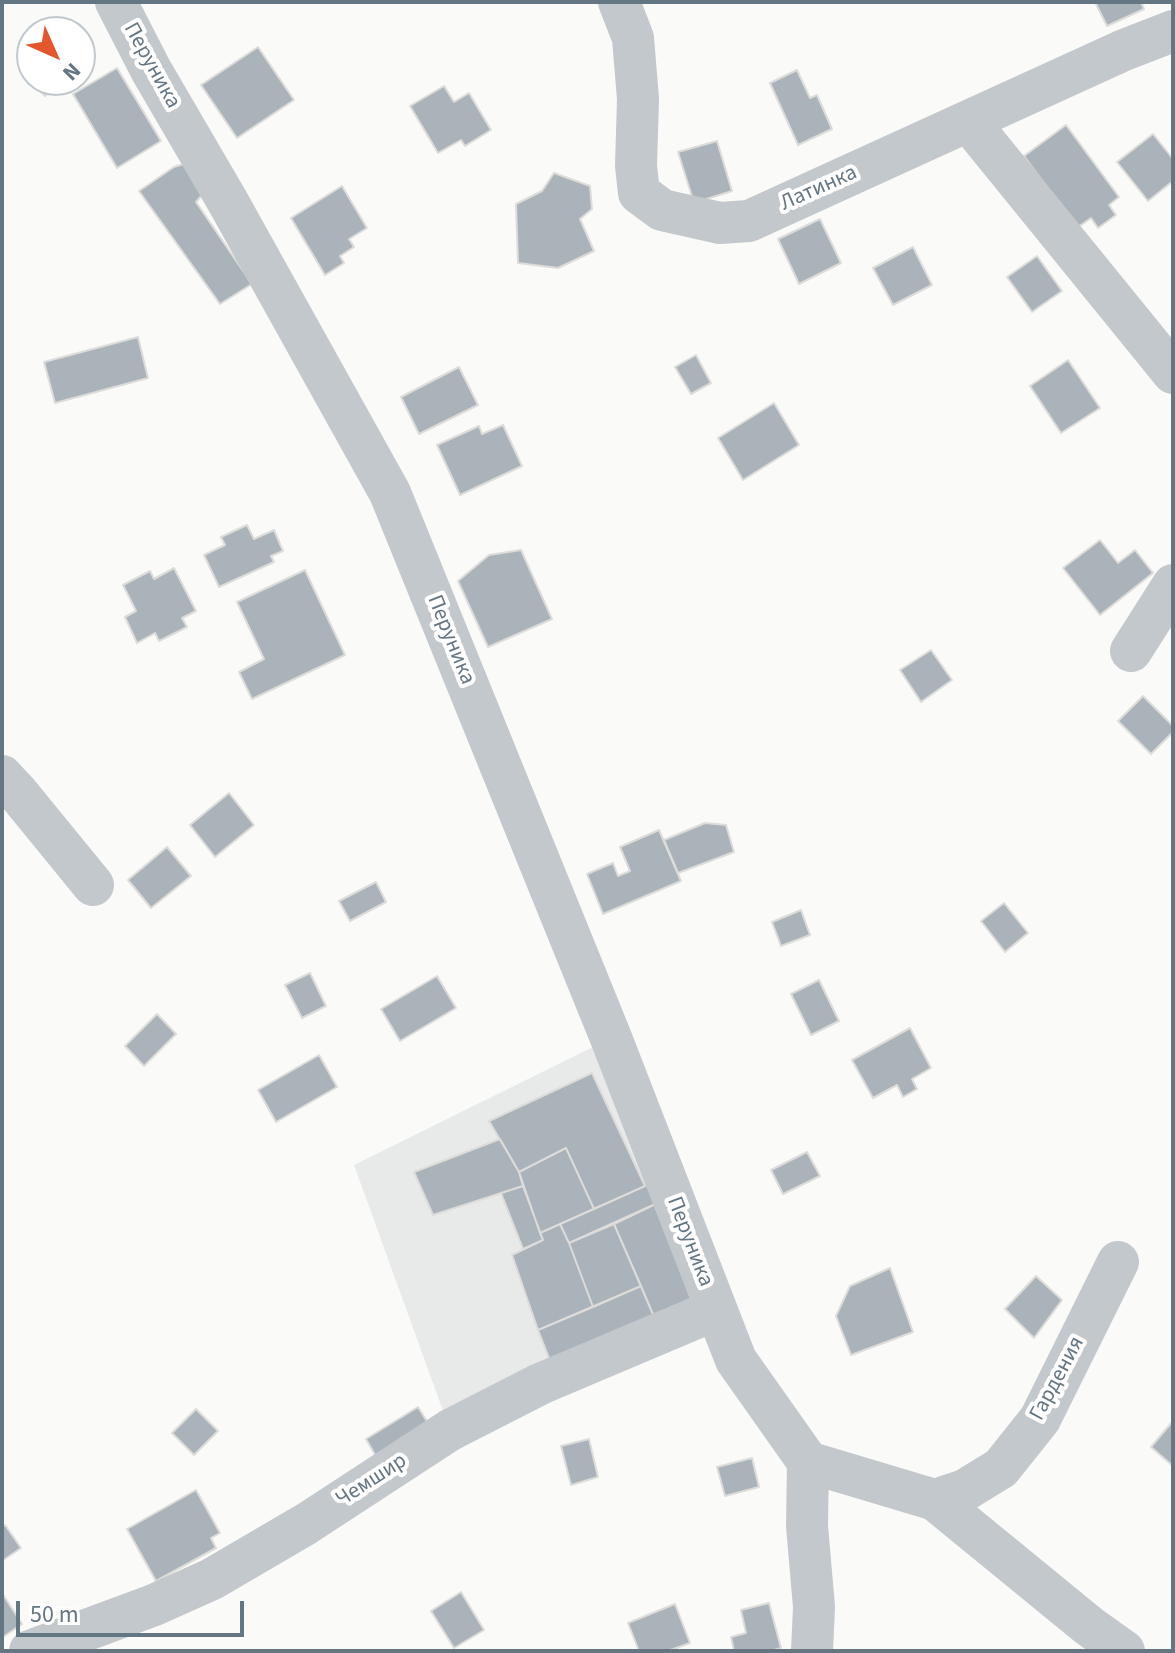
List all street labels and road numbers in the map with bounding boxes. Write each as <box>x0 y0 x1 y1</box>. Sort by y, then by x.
street label: Перуника <box>117 18 185 114</box>
street label: Латинка <box>776 160 862 218</box>
street label: Перуника <box>420 591 480 689</box>
street label: Перуника <box>660 1193 718 1291</box>
street label: Гардения <box>1025 1333 1091 1425</box>
street label: Чемшир <box>332 1448 412 1514</box>

